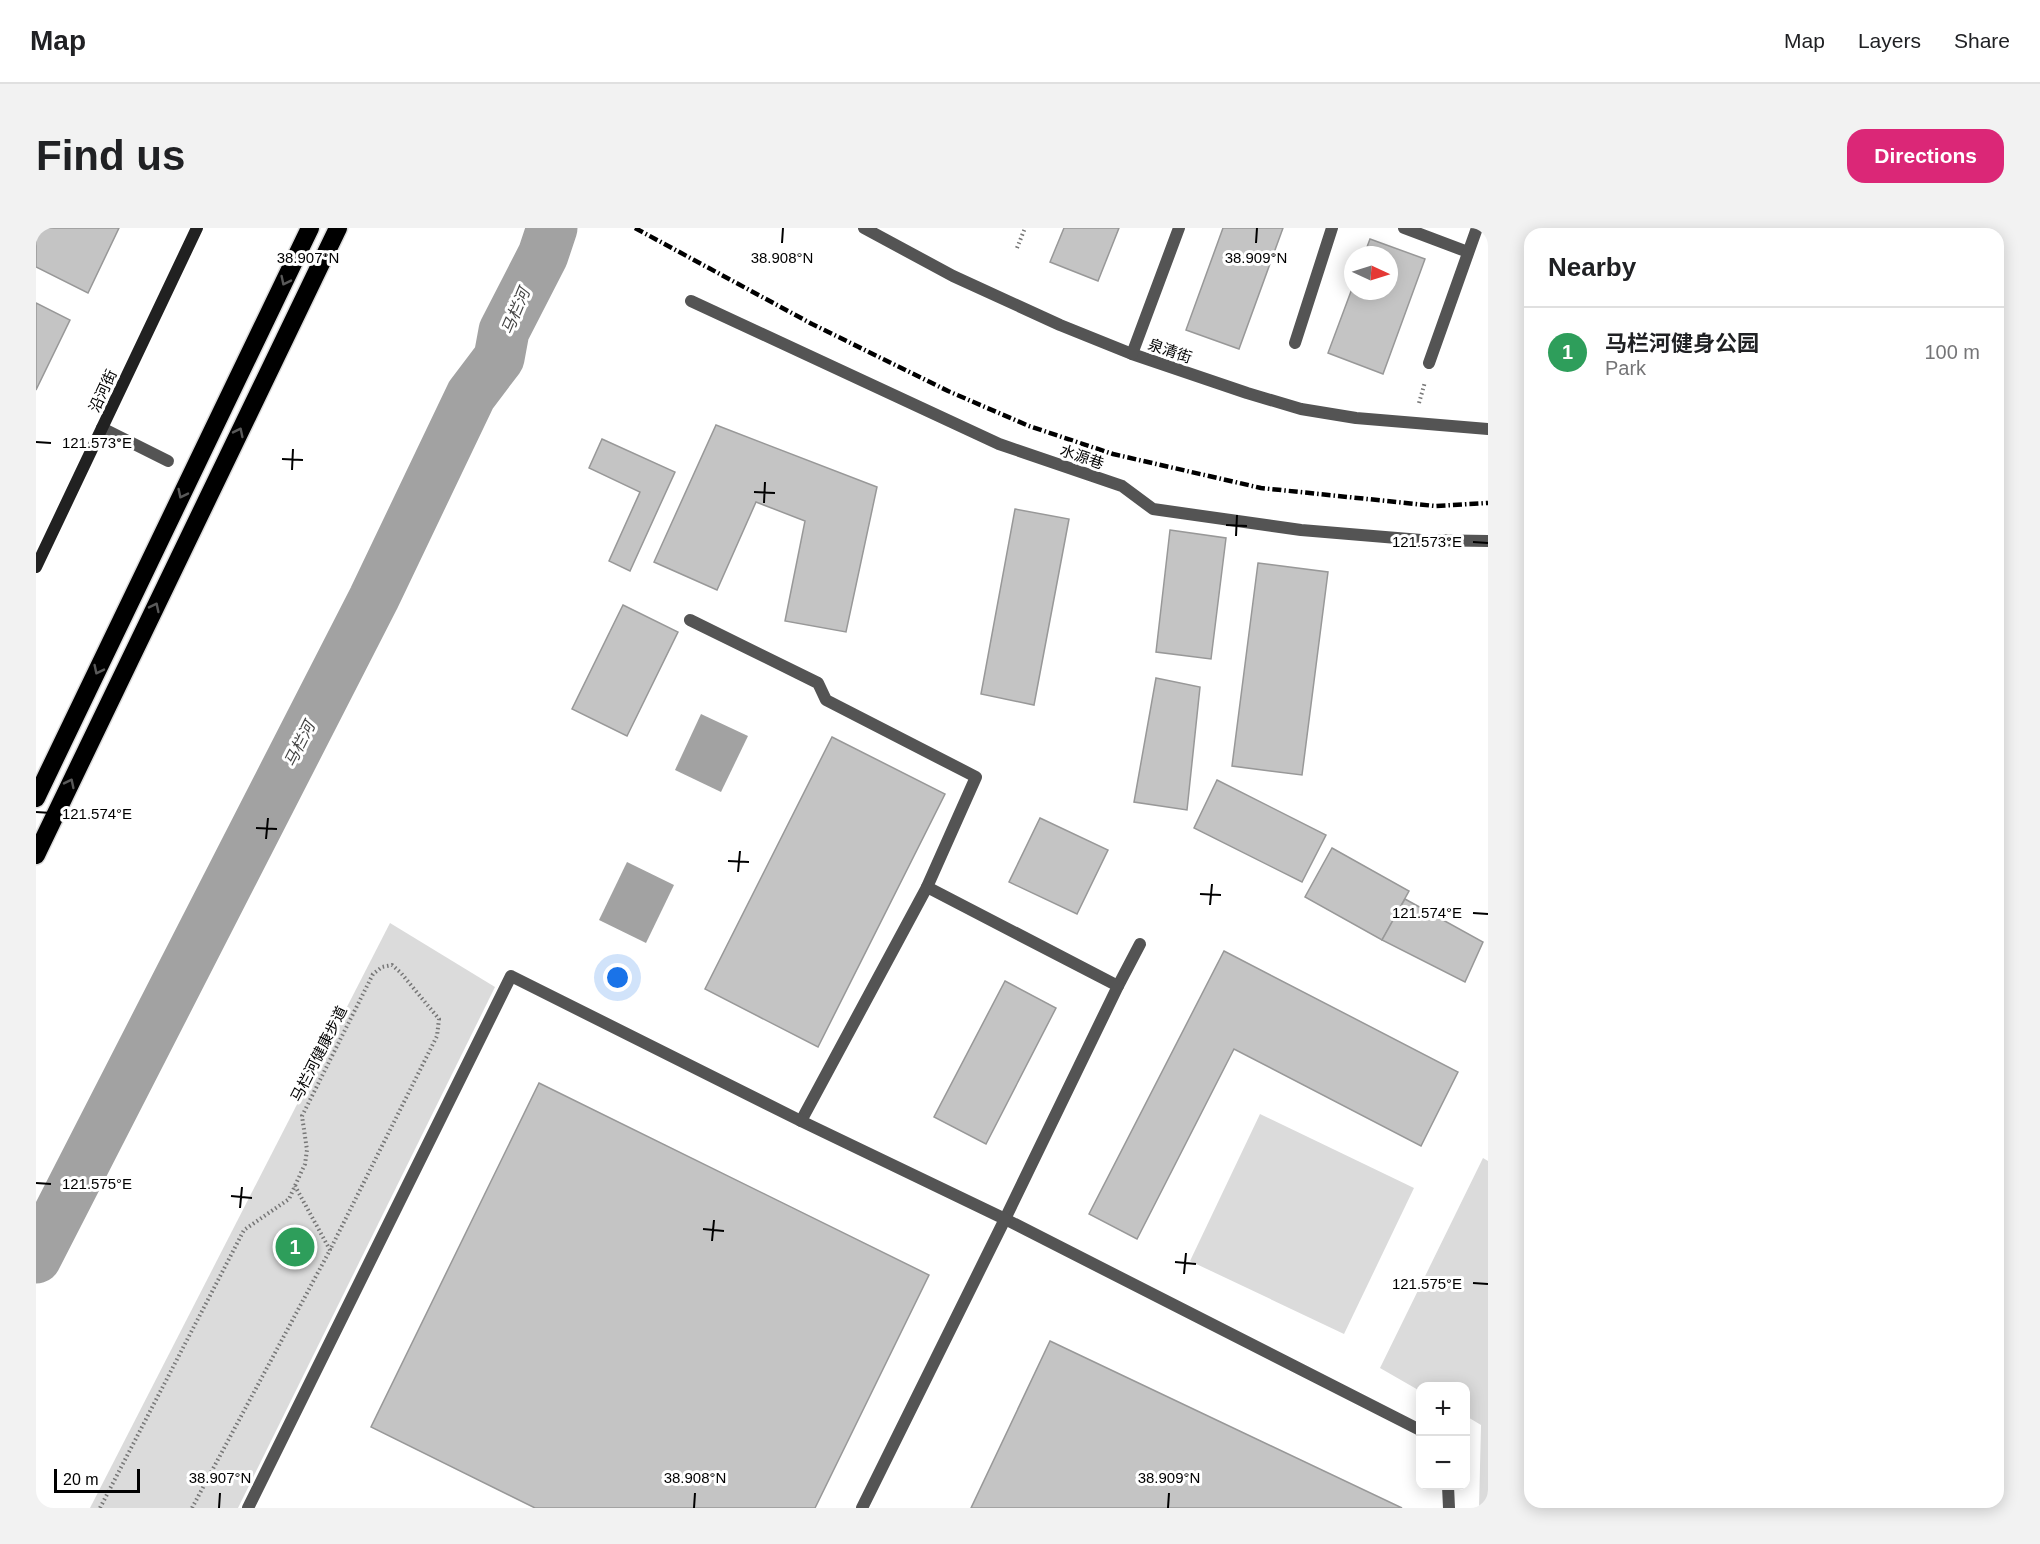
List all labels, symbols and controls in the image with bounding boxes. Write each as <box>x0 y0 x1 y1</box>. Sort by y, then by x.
text: Map <box>30 25 86 56</box>
text: Map <box>1784 29 1825 52</box>
text: Layers <box>1858 29 1921 52</box>
text: Share <box>1954 29 2010 52</box>
button: Directions <box>1847 129 2004 183</box>
text: Find us <box>36 132 185 179</box>
north arrow <box>1344 246 1398 300</box>
text: 38.907°N <box>277 249 339 266</box>
text: 38.908°N <box>751 249 813 266</box>
text: 38.909°N <box>1225 249 1287 266</box>
text: Nearby <box>1548 252 1636 282</box>
one-way arrow <box>280 274 292 285</box>
water label: 马栏河 <box>498 283 534 337</box>
text: 马栏河健身公园 <box>1605 331 1759 356</box>
street label: 泉清街 <box>1146 335 1194 366</box>
text: 1 <box>1562 341 1573 363</box>
text: 100 m <box>1924 341 1980 363</box>
text: Park <box>1605 357 1646 379</box>
street label: 沿河街 <box>85 367 120 415</box>
one-way arrow <box>232 427 244 438</box>
text: 121.573°E <box>62 434 132 451</box>
street label: 水源巷 <box>1058 441 1106 472</box>
one-way arrow <box>178 488 190 499</box>
text: 121.573°E <box>1392 533 1462 550</box>
one-way arrow <box>148 603 159 614</box>
one-way arrow <box>93 664 105 675</box>
water label: 马栏河 <box>281 716 319 769</box>
one-way arrow <box>63 779 75 790</box>
text: 121.574°E <box>62 805 132 822</box>
text: 121.574°E <box>1392 904 1462 921</box>
your location <box>603 963 632 992</box>
street label: 马栏河健康步道 <box>287 1003 350 1104</box>
text: 121.575°E <box>62 1175 132 1192</box>
pin: 1 <box>276 1224 314 1270</box>
text: 121.575°E <box>1392 1275 1462 1292</box>
map controls <box>1416 1382 1470 1490</box>
button: + <box>1416 1382 1470 1436</box>
button: − <box>1416 1436 1470 1490</box>
scale bar <box>54 1466 140 1494</box>
text: 38.907°N <box>189 1469 251 1486</box>
text: 38.908°N <box>664 1469 726 1486</box>
text: 38.909°N <box>1138 1469 1200 1486</box>
text: 20 m <box>63 1471 99 1488</box>

